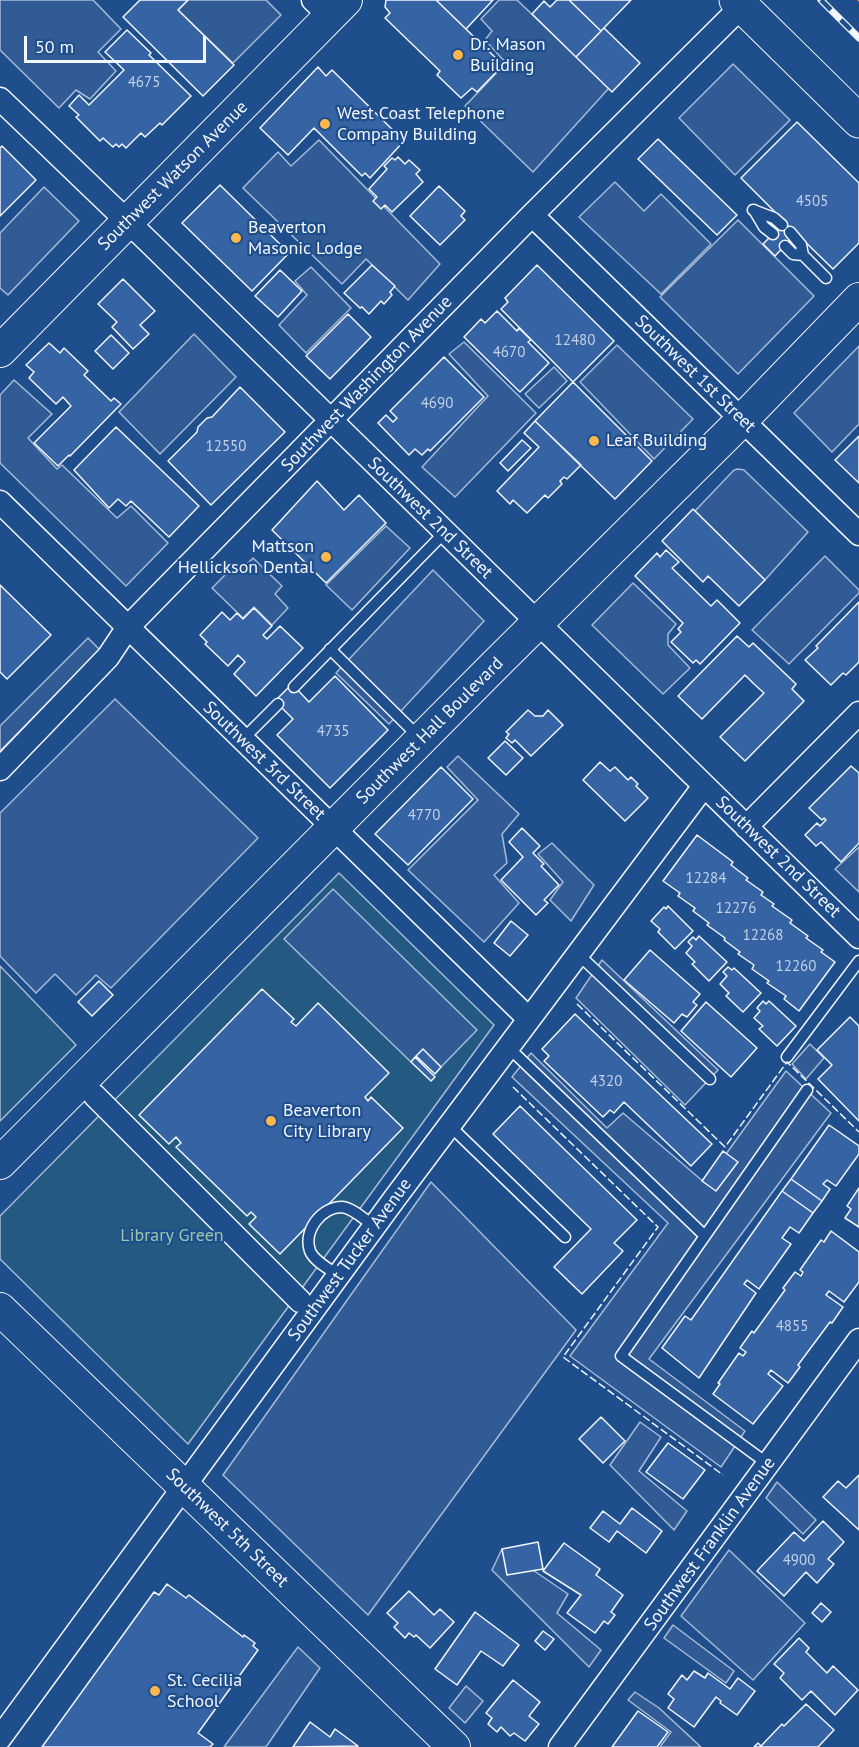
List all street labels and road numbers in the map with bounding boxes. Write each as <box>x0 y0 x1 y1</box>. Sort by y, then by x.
street label: Southwest Watson Avenue <box>94 97 252 255</box>
street label: Southwest Washington Avenue <box>277 291 457 477</box>
street label: Southwest 1st Street <box>630 311 760 437</box>
street label: Southwest 2nd Street <box>363 453 497 583</box>
street label: Southwest Hall Boulevard <box>352 653 508 809</box>
street label: Southwest 3rd Street <box>198 697 330 825</box>
street label: Southwest 2nd Street <box>711 792 845 922</box>
street label: Southwest Tucker Avenue <box>284 1174 416 1346</box>
street label: Southwest Franklin Avenue <box>640 1453 780 1635</box>
street label: Southwest 5th Street <box>161 1464 293 1592</box>

